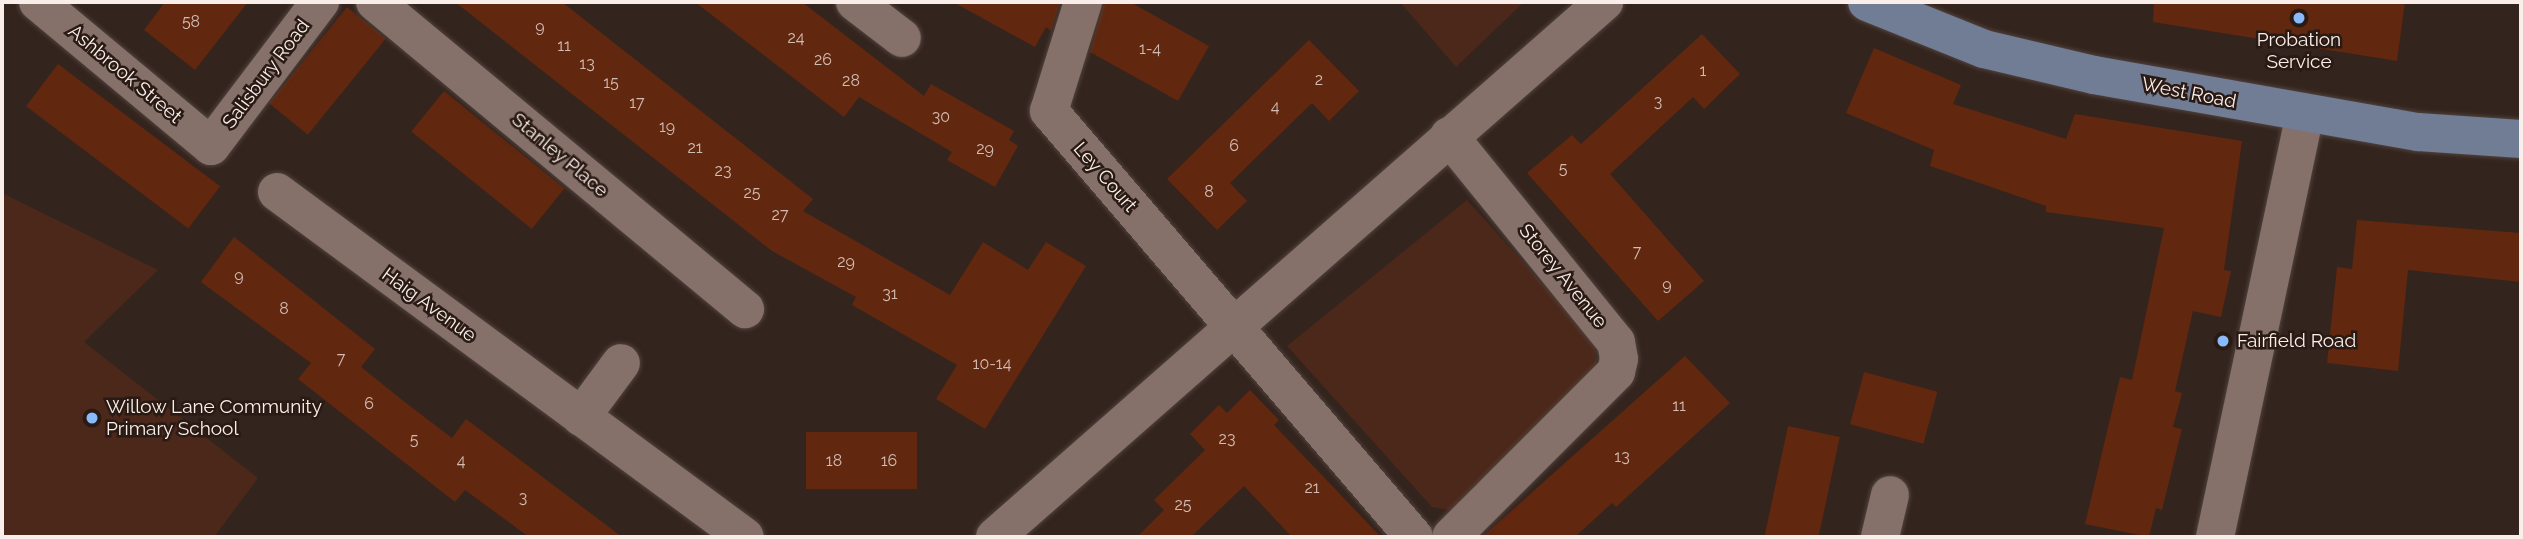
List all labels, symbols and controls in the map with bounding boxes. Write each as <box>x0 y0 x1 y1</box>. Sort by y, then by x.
marker: Probation Service <box>2291 10 2307 26</box>
house number: 58 <box>182 12 200 32</box>
street label: Salisbury Road <box>218 15 314 133</box>
house number: 9 <box>535 17 545 37</box>
street label: Ashbrook Street <box>64 20 186 128</box>
house number: 24 <box>787 28 805 48</box>
place label: Probation Service <box>2257 29 2341 73</box>
house number: 11 <box>557 36 571 56</box>
house number: 1-4 <box>1139 39 1161 59</box>
house number: 26 <box>814 50 832 70</box>
house number: 13 <box>579 54 595 74</box>
house number: 1 <box>1700 61 1706 81</box>
house number: 2 <box>1315 70 1323 90</box>
house number: 28 <box>842 71 860 91</box>
house number: 15 <box>603 73 619 93</box>
street label: West Road <box>2140 73 2238 113</box>
house number: 3 <box>1654 92 1662 112</box>
house number: 17 <box>629 93 645 113</box>
house number: 4 <box>1271 97 1279 117</box>
house number: 30 <box>932 107 950 127</box>
street label: Stanley Place <box>507 108 613 202</box>
house number: 19 <box>659 117 675 137</box>
house number: 6 <box>1229 136 1239 156</box>
street label: Ley Court <box>1068 137 1142 217</box>
house number: 21 <box>687 138 703 158</box>
house number: 29 <box>976 139 994 159</box>
house number: 5 <box>1559 159 1567 179</box>
house number: 23 <box>715 161 731 181</box>
house number: 8 <box>1204 182 1214 202</box>
house number: 25 <box>743 183 761 203</box>
house number: 27 <box>772 205 788 225</box>
street label: Storey Avenue <box>1514 219 1612 333</box>
house number: 7 <box>1633 242 1641 262</box>
house number: 29 <box>837 252 855 272</box>
street label: Haig Avenue <box>377 263 481 347</box>
house number: 9 <box>234 266 244 286</box>
house number: 9 <box>1662 275 1672 295</box>
house number: 31 <box>882 284 898 304</box>
house number: 8 <box>279 299 289 319</box>
place label: Fairfield Road <box>2237 330 2356 352</box>
marker: Fairfield Road <box>2215 333 2231 349</box>
house number: 7 <box>337 349 345 369</box>
house number: 10-14 <box>973 354 1011 374</box>
house number: 6 <box>364 394 374 414</box>
place label: Willow Lane Community Primary School <box>106 396 323 440</box>
house number: 11 <box>1672 396 1686 416</box>
marker: Willow Lane Community Primary School <box>84 410 100 426</box>
house number: 23 <box>1219 429 1235 449</box>
house number: 5 <box>410 430 418 450</box>
house number: 13 <box>1614 447 1630 467</box>
house number: 4 <box>457 451 465 471</box>
house number: 18 <box>826 451 842 471</box>
house number: 16 <box>881 451 897 471</box>
house number: 21 <box>1304 478 1320 498</box>
house number: 3 <box>519 488 527 508</box>
house number: 25 <box>1174 495 1192 515</box>

